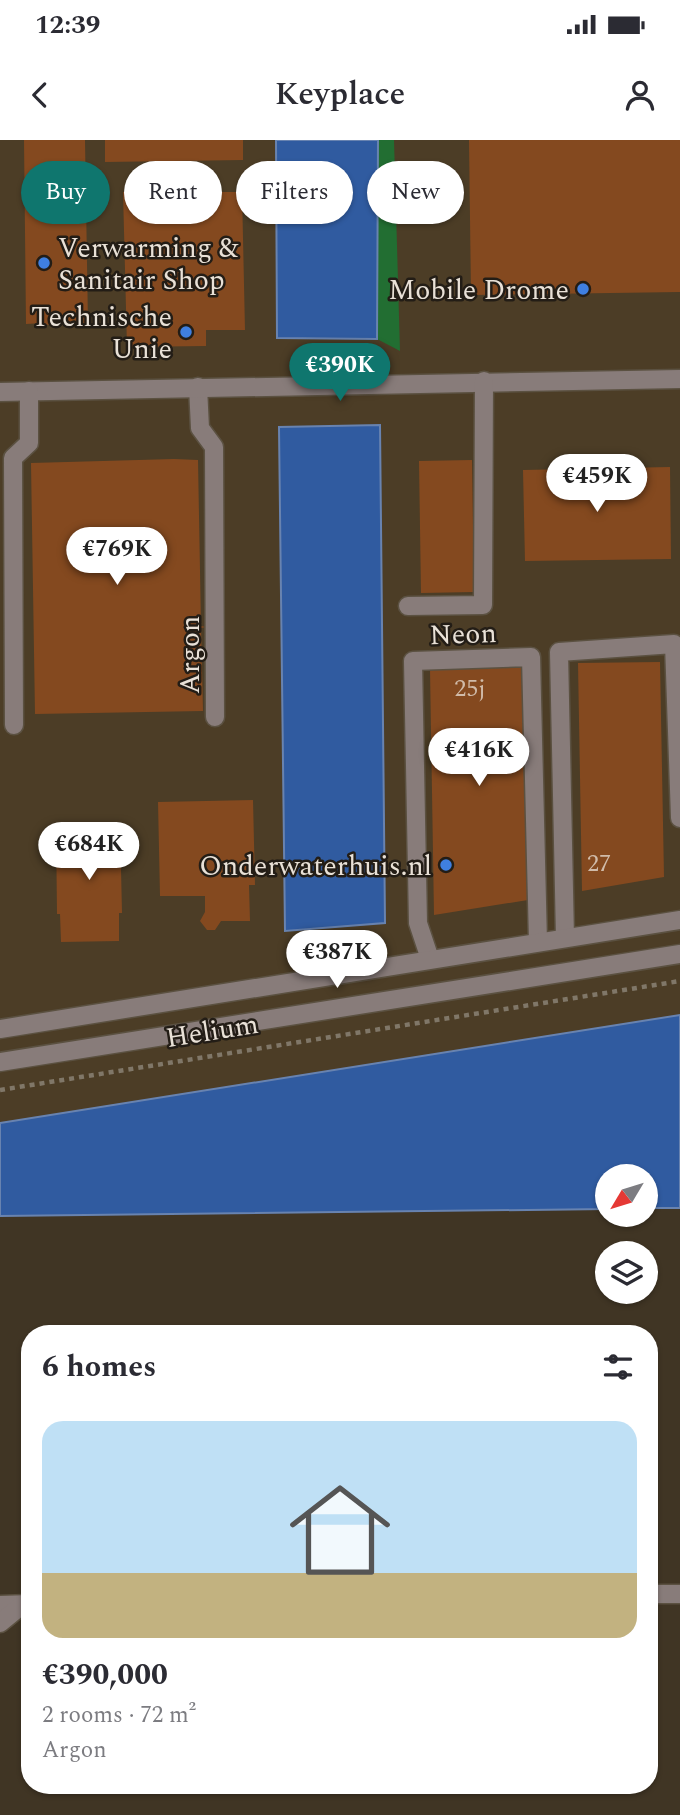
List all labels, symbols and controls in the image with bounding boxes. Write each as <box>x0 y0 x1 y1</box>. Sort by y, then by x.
text: 12:39 <box>35 5 100 45</box>
text: Keyplace <box>275 70 405 119</box>
icon: back <box>21 76 59 114</box>
icon: person <box>621 76 659 114</box>
chip: Buy <box>21 161 110 224</box>
chip: Rent <box>124 161 222 224</box>
chip: Filters <box>236 161 353 224</box>
chip: New <box>367 161 464 224</box>
place label: Verwarming & Sanitair Shop <box>58 227 239 302</box>
marker: Verwarming & Sanitair Shop <box>36 255 52 271</box>
place label: Mobile Drome <box>388 269 569 312</box>
marker: Mobile Drome <box>575 281 591 297</box>
place label: Technische Unie <box>31 296 172 371</box>
marker: Technische Unie <box>178 324 194 340</box>
pin: €390K <box>291 344 389 403</box>
text: €390K <box>305 348 375 383</box>
pin: €459K <box>548 454 646 514</box>
text: €459K <box>562 459 632 494</box>
pin: €769K <box>68 528 166 587</box>
text: €769K <box>82 532 152 567</box>
street label: Neon <box>429 612 497 657</box>
street label: Argon <box>169 616 212 694</box>
house number: 25j <box>454 671 486 707</box>
pin: €416K <box>430 728 528 788</box>
text: €416K <box>444 733 514 768</box>
pin: €684K <box>40 822 138 882</box>
text: €684K <box>54 827 124 862</box>
place label: Onderwaterhuis.nl <box>199 845 432 888</box>
house number: 27 <box>587 846 611 882</box>
marker: Onderwaterhuis.nl <box>438 857 454 873</box>
pin: €387K <box>288 930 386 990</box>
text: €387K <box>302 935 372 970</box>
street label: Helium <box>163 1003 262 1060</box>
north arrow <box>595 1164 658 1227</box>
map controls <box>595 1164 658 1304</box>
button: layers <box>595 1241 658 1304</box>
text: 6 homes <box>42 1344 156 1390</box>
icon: filters <box>599 1348 637 1386</box>
icon: home <box>277 1467 403 1593</box>
text: €390,000 <box>42 1652 168 1698</box>
text: 2 rooms · 72 m² <box>42 1698 196 1733</box>
text: Argon <box>42 1733 107 1768</box>

